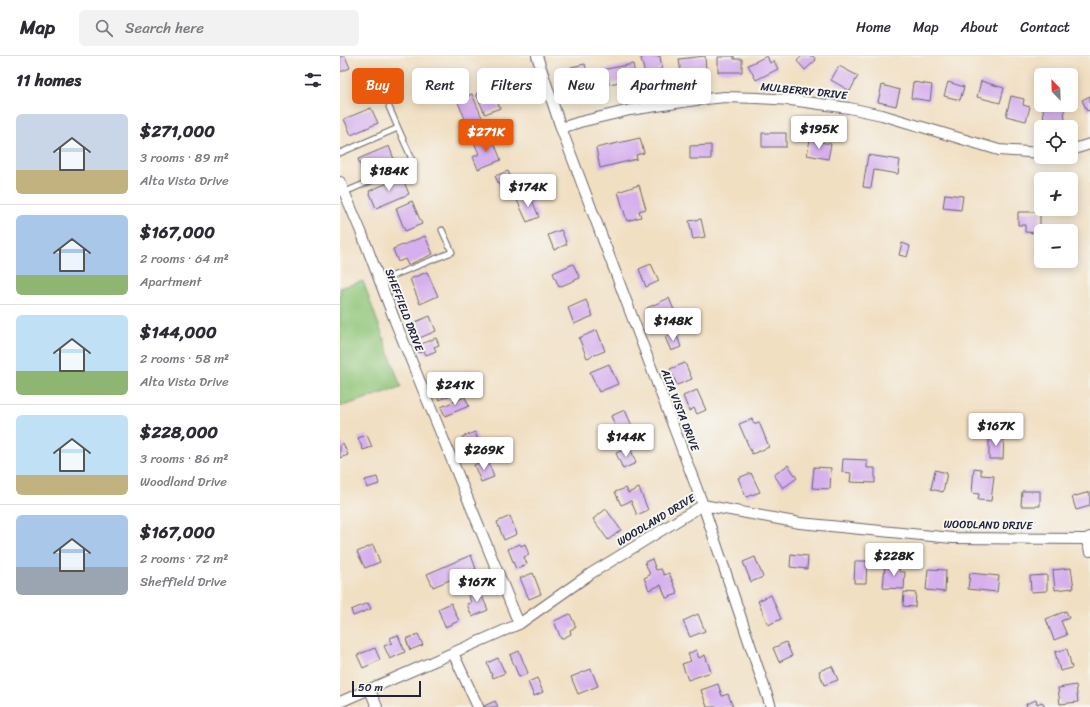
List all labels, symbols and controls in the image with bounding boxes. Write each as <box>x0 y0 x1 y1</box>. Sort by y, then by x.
search box <box>79 10 359 46</box>
text: Map <box>20 11 55 44</box>
text: Search here <box>125 15 204 41</box>
text: Home <box>856 15 891 40</box>
text: Map <box>913 15 939 40</box>
text: About <box>961 15 998 40</box>
text: Contact <box>1020 15 1070 40</box>
icon: search <box>93 17 115 39</box>
text: 11 homes <box>16 65 81 95</box>
chip: Buy <box>352 68 404 104</box>
chip: Rent <box>412 68 469 104</box>
chip: Filters <box>477 68 546 104</box>
chip: New <box>554 68 609 104</box>
chip: Apartment <box>617 68 711 104</box>
north arrow <box>1034 68 1078 112</box>
map controls <box>1034 68 1078 268</box>
icon: filters <box>302 69 324 91</box>
street label: MULBERRY DRIVE <box>760 77 849 105</box>
text: $271,000 <box>140 116 215 146</box>
pin: $195K <box>791 116 847 150</box>
text: $195K <box>800 117 838 140</box>
pin: $271K <box>458 119 514 153</box>
text: $271K <box>467 120 505 143</box>
button: locate <box>1034 120 1078 164</box>
icon: home <box>48 130 96 178</box>
text: 3 rooms · 89 m² <box>140 146 229 169</box>
pin: $184K <box>361 158 417 192</box>
text: $184K <box>370 159 408 182</box>
text: Alta Vista Drive <box>140 169 229 192</box>
button: + <box>1034 172 1078 216</box>
pin: $174K <box>500 174 556 208</box>
text: $174K <box>509 175 547 198</box>
text: $167,000 <box>140 217 215 247</box>
button: − <box>1034 224 1078 268</box>
icon: home <box>48 231 96 279</box>
text: 2 rooms · 64 m² <box>140 247 229 270</box>
street label: SHEFFIELD DRIVE <box>380 266 429 355</box>
text: Apartment <box>140 270 201 293</box>
pin: $148K <box>645 308 701 342</box>
text: $148K <box>654 309 692 332</box>
text: $144,000 <box>140 317 217 347</box>
icon: home <box>48 331 96 379</box>
text: 2 rooms · 58 m² <box>140 347 229 370</box>
street label: ALTA VISTA DRIVE <box>655 365 705 455</box>
text: Alta Vista Drive <box>140 370 229 393</box>
pin: $241K <box>427 372 483 406</box>
text: $241K <box>436 373 474 396</box>
pin: $167K <box>968 413 1024 447</box>
text: $167K <box>977 414 1015 437</box>
text: $228,000 <box>140 417 218 447</box>
pin: $144K <box>598 424 654 458</box>
text: $144K <box>607 425 645 448</box>
icon: home <box>48 431 96 479</box>
pin: $269K <box>456 437 512 471</box>
text: $269K <box>464 438 504 461</box>
text: 3 rooms · 86 m² <box>140 447 228 470</box>
text: Woodland Drive <box>140 470 227 493</box>
street label: WOODLAND DRIVE <box>613 489 700 551</box>
street label: WOODLAND DRIVE <box>943 515 1033 535</box>
text: $167,000 <box>140 517 215 547</box>
icon: home <box>48 531 96 579</box>
pin: $228K <box>866 543 922 577</box>
text: $228K <box>874 544 914 567</box>
text: 2 rooms · 72 m² <box>140 547 228 570</box>
pin: $167K <box>449 569 505 603</box>
text: Sheffield Drive <box>140 570 227 593</box>
text: $167K <box>458 570 496 593</box>
text: 50 m <box>358 678 383 697</box>
scale bar <box>352 679 421 698</box>

